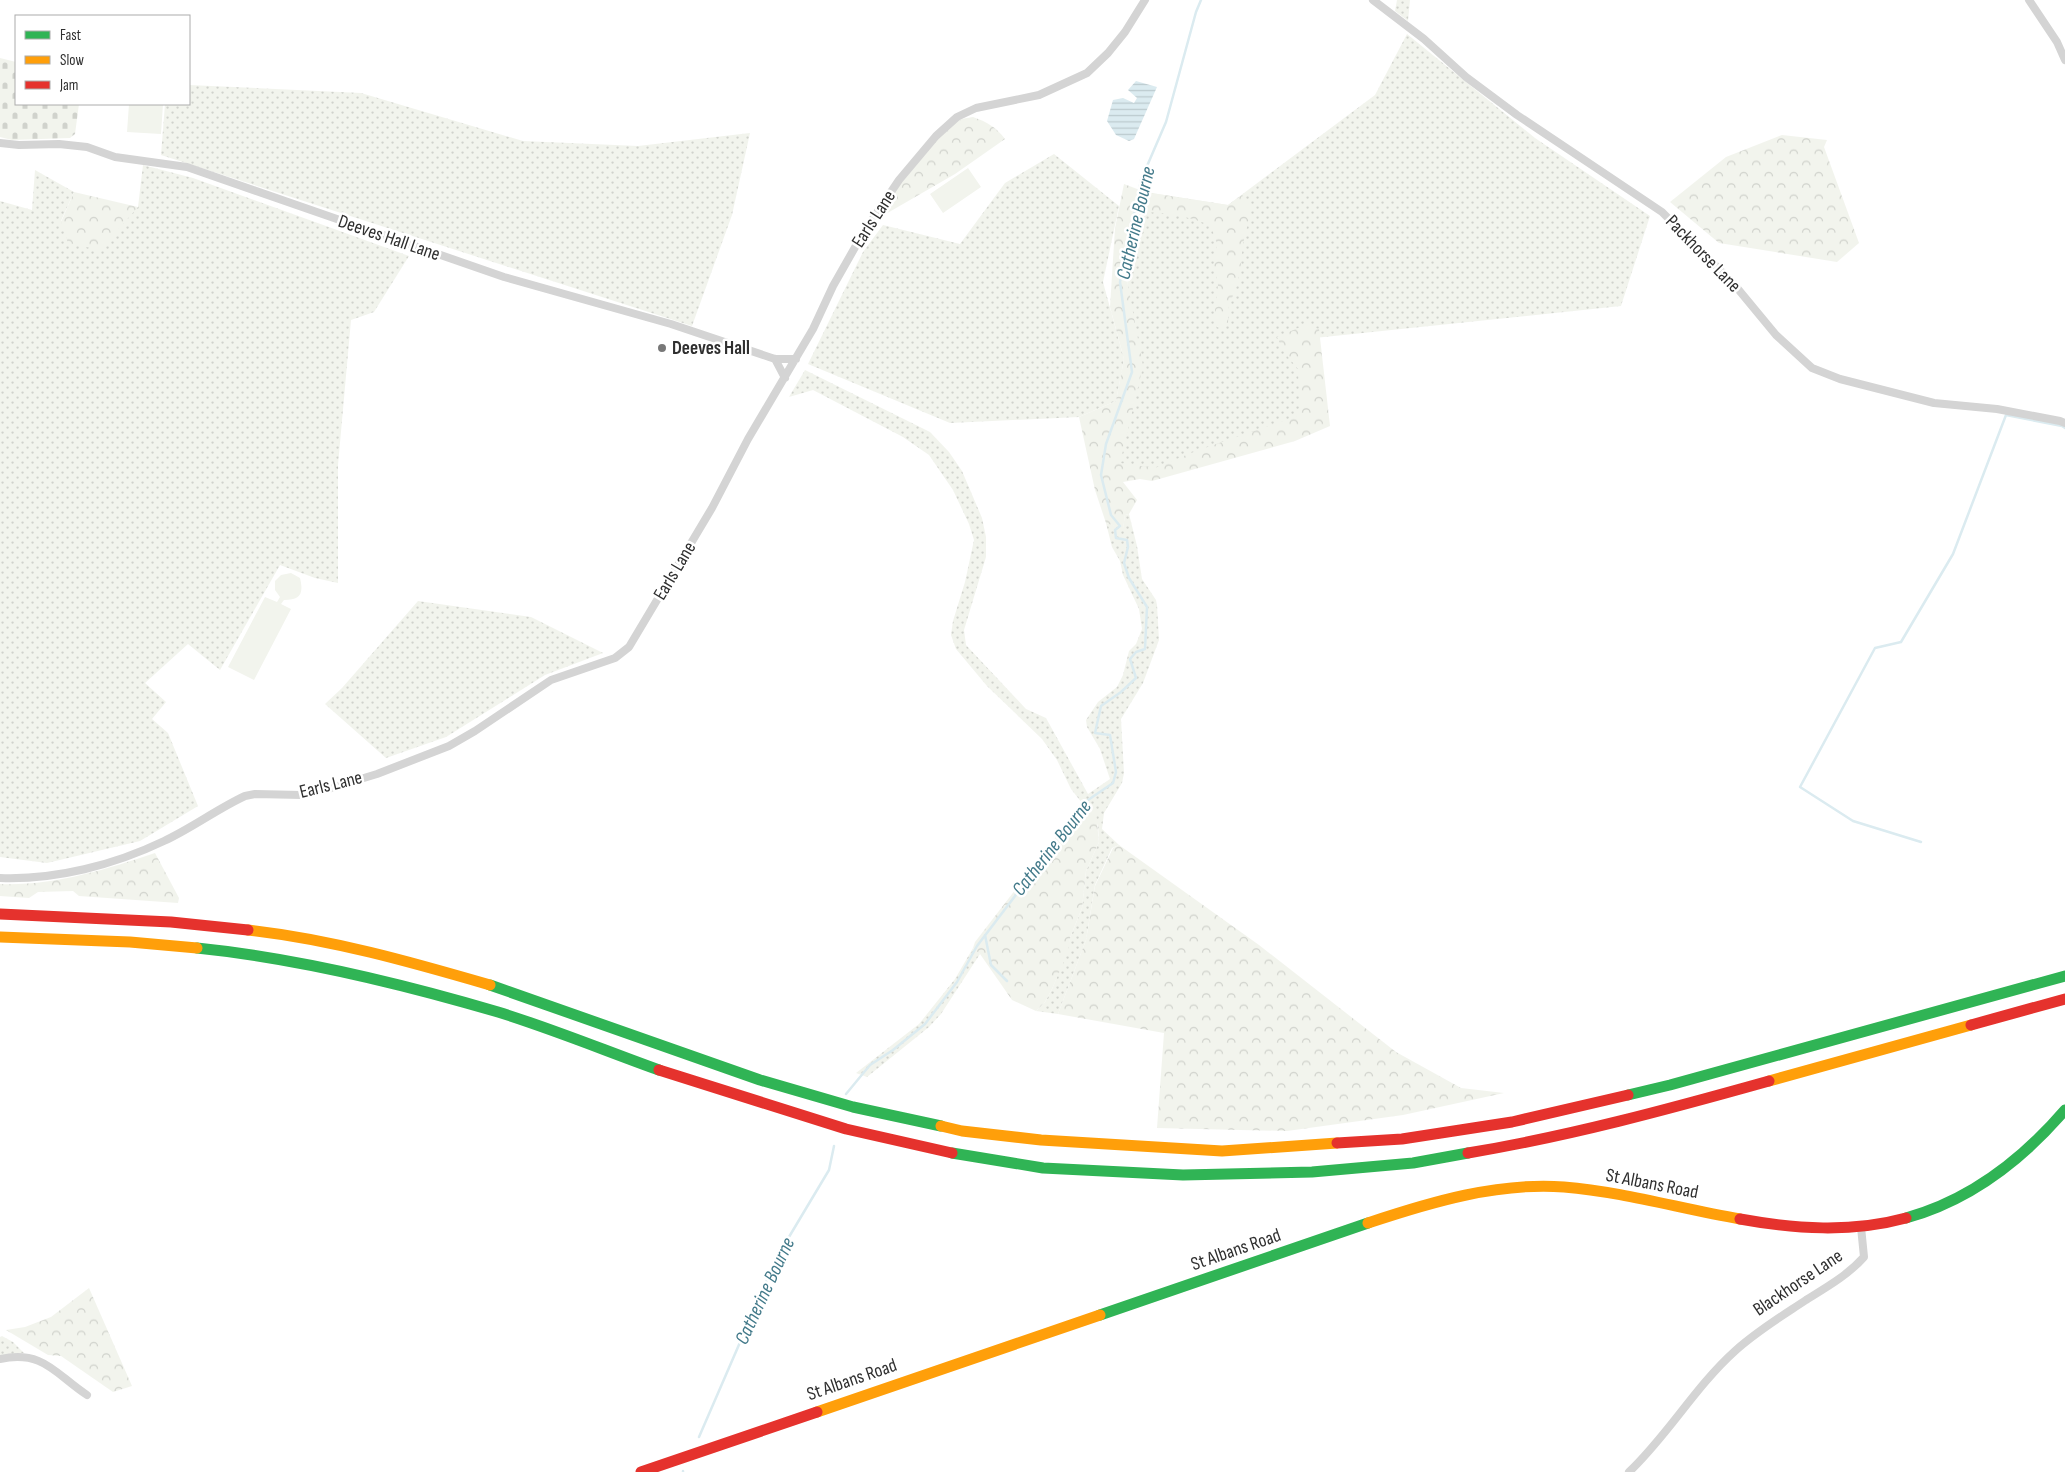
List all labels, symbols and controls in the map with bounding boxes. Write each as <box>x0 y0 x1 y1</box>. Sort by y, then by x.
legend <box>15 15 190 105</box>
text: Fast <box>60 26 82 45</box>
text: Slow <box>60 51 84 70</box>
text: Jam <box>59 76 78 95</box>
water label: Catherine Bourne <box>1111 164 1161 282</box>
street label: Earls Lane <box>847 186 901 252</box>
street label: Deeves Hall Lane <box>335 210 443 266</box>
street label: Packhorse Lane <box>1660 210 1746 298</box>
place label: Deeves Hall <box>672 337 750 360</box>
marker: Deeves Hall <box>656 342 668 354</box>
street label: Earls Lane <box>649 538 701 604</box>
street label: Earls Lane <box>297 766 365 804</box>
water label: Catherine Bourne <box>1007 795 1097 901</box>
street label: St Albans Road <box>1604 1164 1700 1204</box>
street label: St Albans Road <box>1188 1224 1284 1276</box>
water label: Catherine Bourne <box>730 1234 800 1348</box>
street label: Blackhorse Lane <box>1749 1245 1847 1321</box>
street label: St Albans Road <box>804 1354 900 1406</box>

